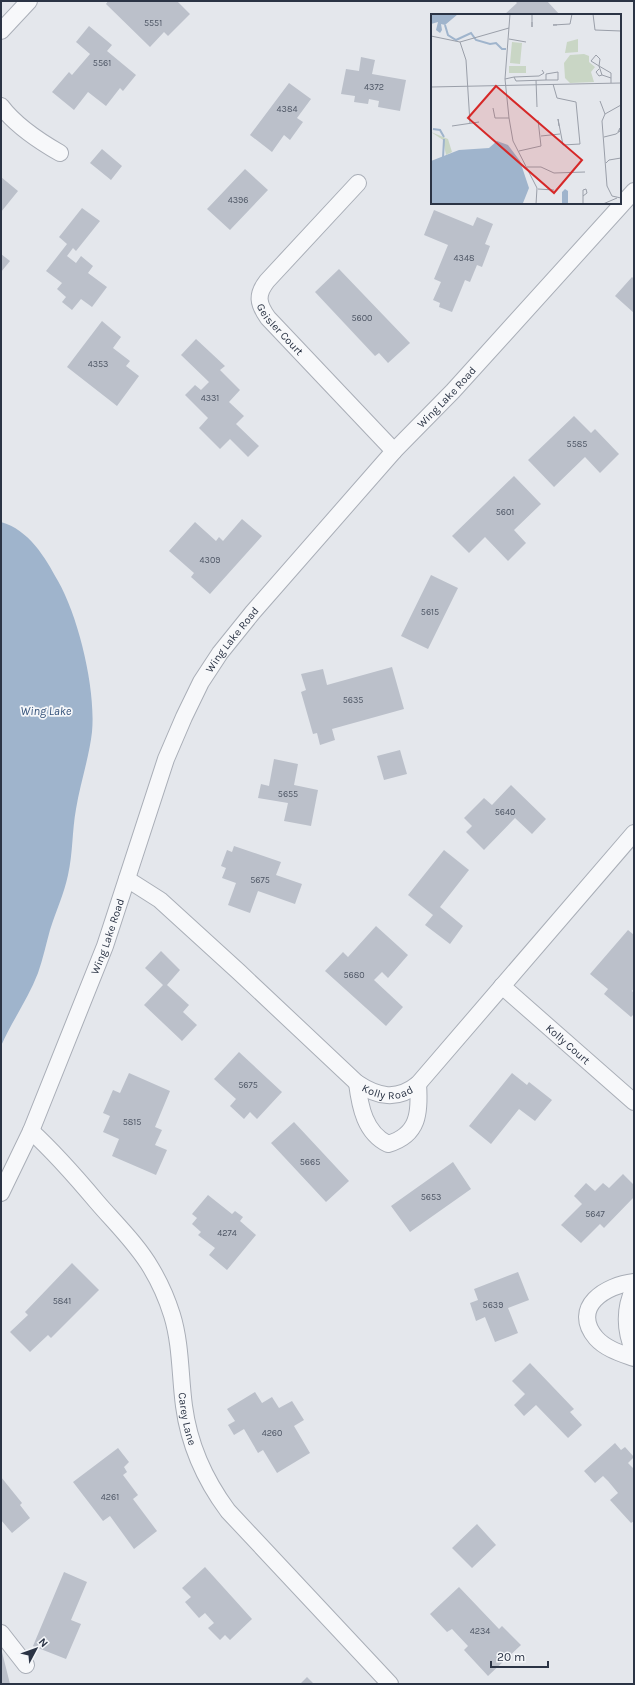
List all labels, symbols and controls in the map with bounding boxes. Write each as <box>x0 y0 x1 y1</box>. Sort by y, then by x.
inset map <box>431 14 621 204</box>
house number: 5551 <box>144 18 162 28</box>
house number: 5561 <box>93 58 111 68</box>
house number: 4372 <box>364 82 384 92</box>
house number: 4384 <box>277 104 297 114</box>
house number: 4396 <box>228 195 248 205</box>
house number: 4348 <box>454 253 475 263</box>
street label: Geisler Court <box>254 302 306 358</box>
house number: 5600 <box>352 313 372 323</box>
house number: 4353 <box>88 359 108 369</box>
street label: Wing Lake Road <box>415 364 479 431</box>
house number: 4331 <box>201 393 219 403</box>
house number: 5585 <box>567 439 587 449</box>
house number: 5601 <box>496 507 514 517</box>
house number: 4309 <box>200 555 220 565</box>
street label: Wing Lake Road <box>203 604 262 675</box>
house number: 5615 <box>421 607 439 617</box>
house number: 5635 <box>343 695 363 705</box>
water label: Wing Lake <box>21 704 72 718</box>
house number: 5655 <box>278 789 298 799</box>
house number: 5640 <box>495 807 515 817</box>
house number: 5675 <box>250 875 270 885</box>
street label: Wing Lake Road <box>88 897 127 976</box>
house number: 5680 <box>343 970 365 980</box>
street label: Kolly Court <box>543 1022 592 1067</box>
house number: 5675 <box>238 1080 258 1090</box>
street label: Kolly Road <box>360 1081 415 1102</box>
house number: 5815 <box>123 1117 141 1127</box>
house number: 5665 <box>300 1157 320 1167</box>
house number: 5653 <box>421 1192 441 1202</box>
house number: 5647 <box>585 1209 606 1219</box>
house number: 4274 <box>217 1228 237 1238</box>
house number: 5841 <box>53 1296 71 1306</box>
house number: 5639 <box>483 1300 503 1310</box>
street label: Carey Lane <box>176 1392 199 1447</box>
house number: 4260 <box>262 1428 282 1438</box>
house number: 4261 <box>101 1492 119 1502</box>
house number: 4234 <box>470 1626 490 1636</box>
north arrow <box>16 1629 56 1669</box>
text: N <box>36 1636 51 1650</box>
scale bar <box>491 1643 548 1669</box>
text: 20 m <box>497 1650 525 1664</box>

